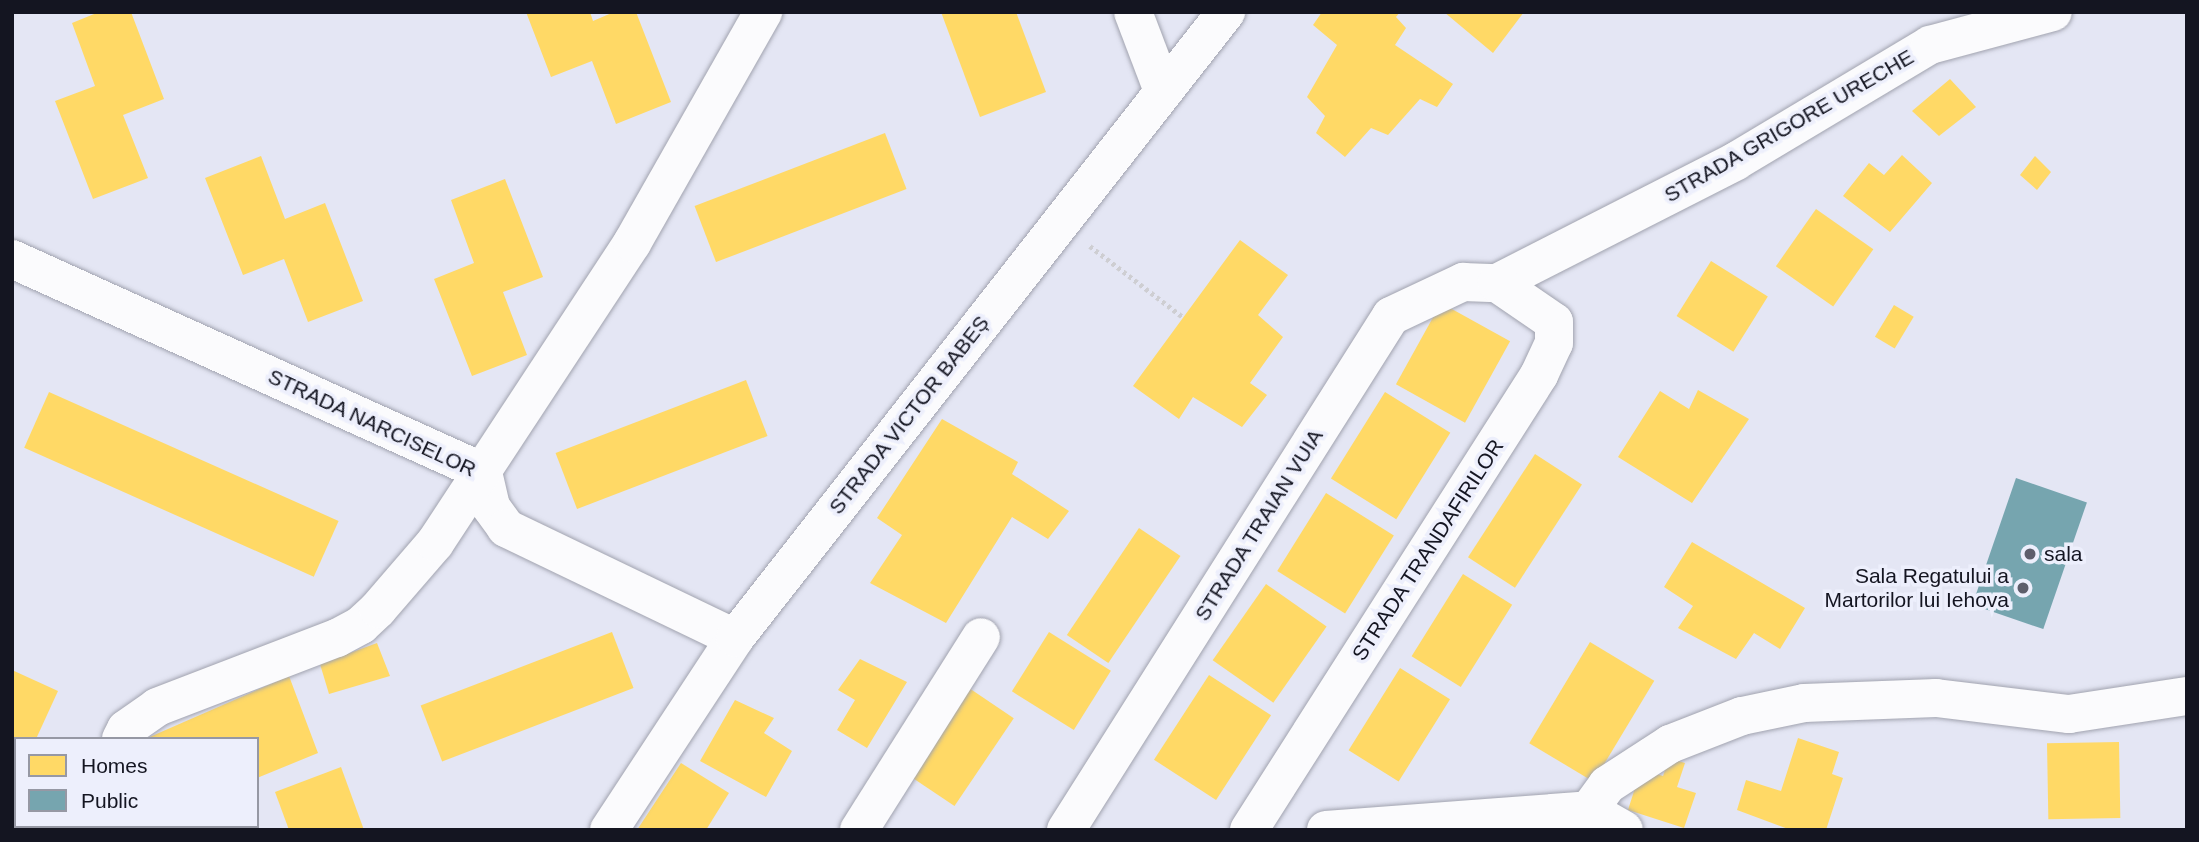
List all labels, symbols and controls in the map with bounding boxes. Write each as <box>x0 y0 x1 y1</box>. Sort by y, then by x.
street label: STRADA GRIGORE URECHE <box>1659 44 1919 208</box>
street label: STRADA VICTOR BABEȘ <box>823 310 995 520</box>
street label: STRADA NARCISELOR <box>264 363 480 483</box>
street label: STRADA TRAIAN VUIA <box>1189 424 1329 626</box>
street label: STRADA TRANDAFIRILOR <box>1347 434 1509 666</box>
place label: sala <box>2044 541 2083 567</box>
marker: sala <box>2022 546 2038 562</box>
place label: Sala Regatului a Martorilor lui Iehova <box>1825 563 2009 613</box>
marker: Sala Regatului a Martorilor lui Iehova <box>2015 580 2031 596</box>
legend <box>14 737 259 828</box>
text: Homes <box>81 754 148 777</box>
text: Public <box>81 789 138 812</box>

